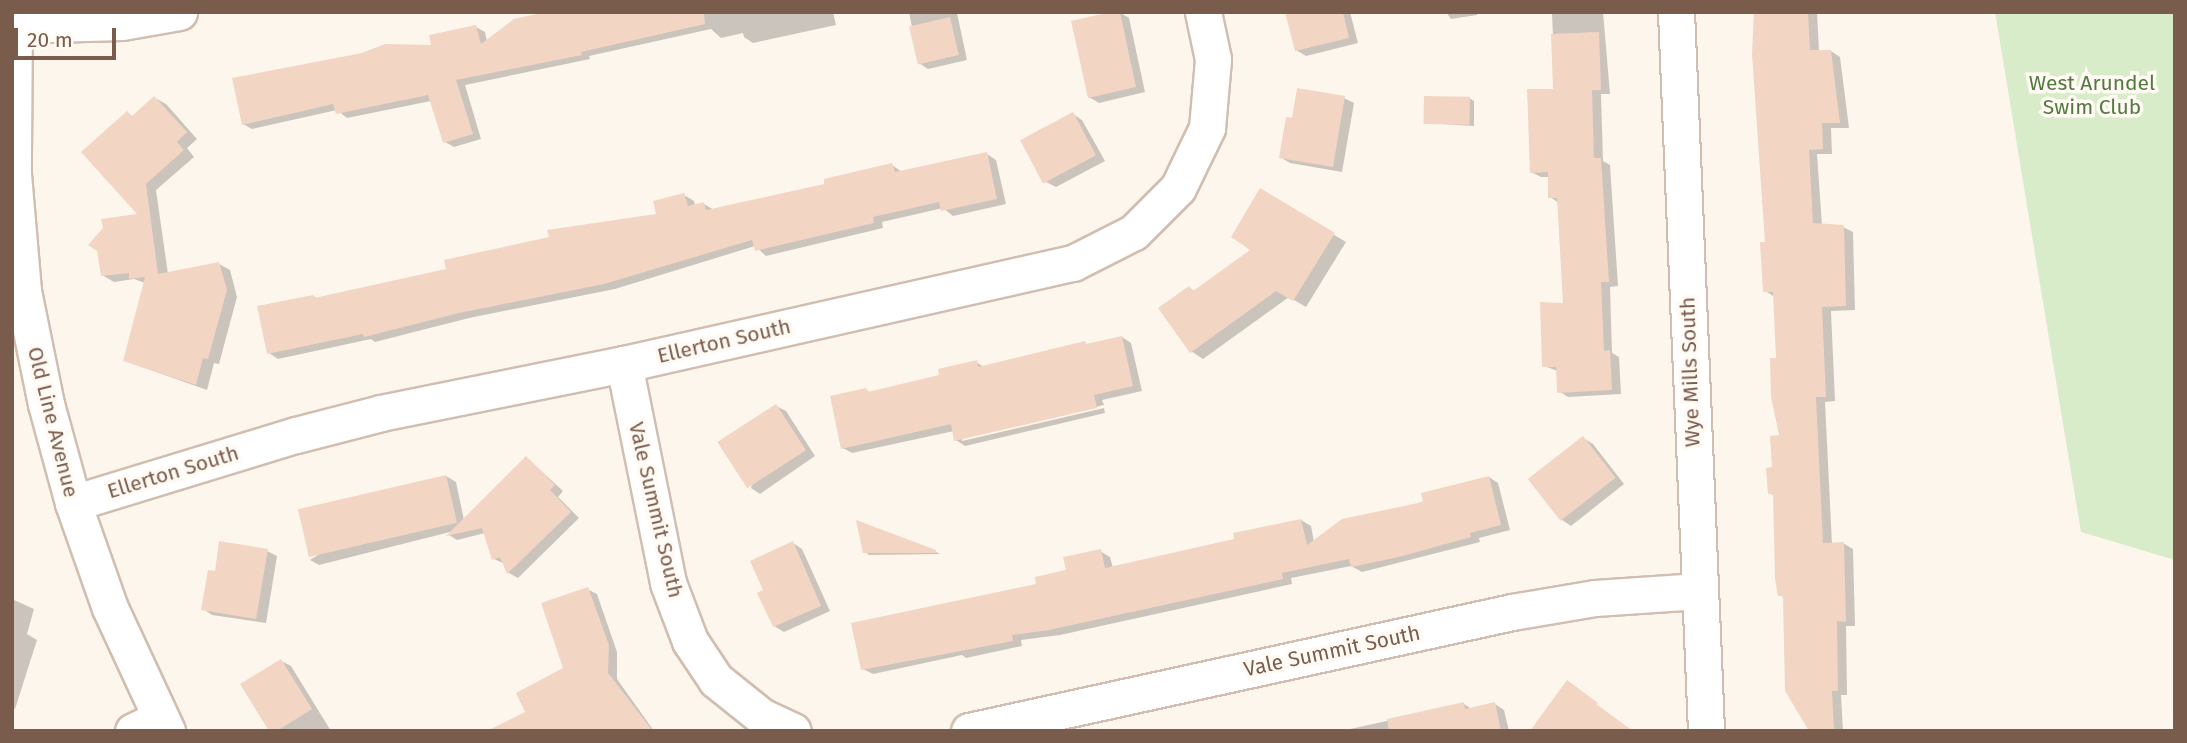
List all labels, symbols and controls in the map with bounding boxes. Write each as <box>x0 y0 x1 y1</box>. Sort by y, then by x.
scale bar <box>18 14 119 58</box>
text: 20 m <box>27 27 73 53</box>
park label: West Arundel Swim Club <box>2029 70 2155 120</box>
street label: Wye Mills South <box>1675 296 1705 448</box>
street label: Ellerton South <box>655 313 793 369</box>
street label: Old Line Avenue <box>22 344 84 500</box>
street label: Vale Summit South <box>624 420 688 600</box>
street label: Ellerton South <box>104 440 242 504</box>
street label: Vale Summit South <box>1242 620 1422 682</box>

